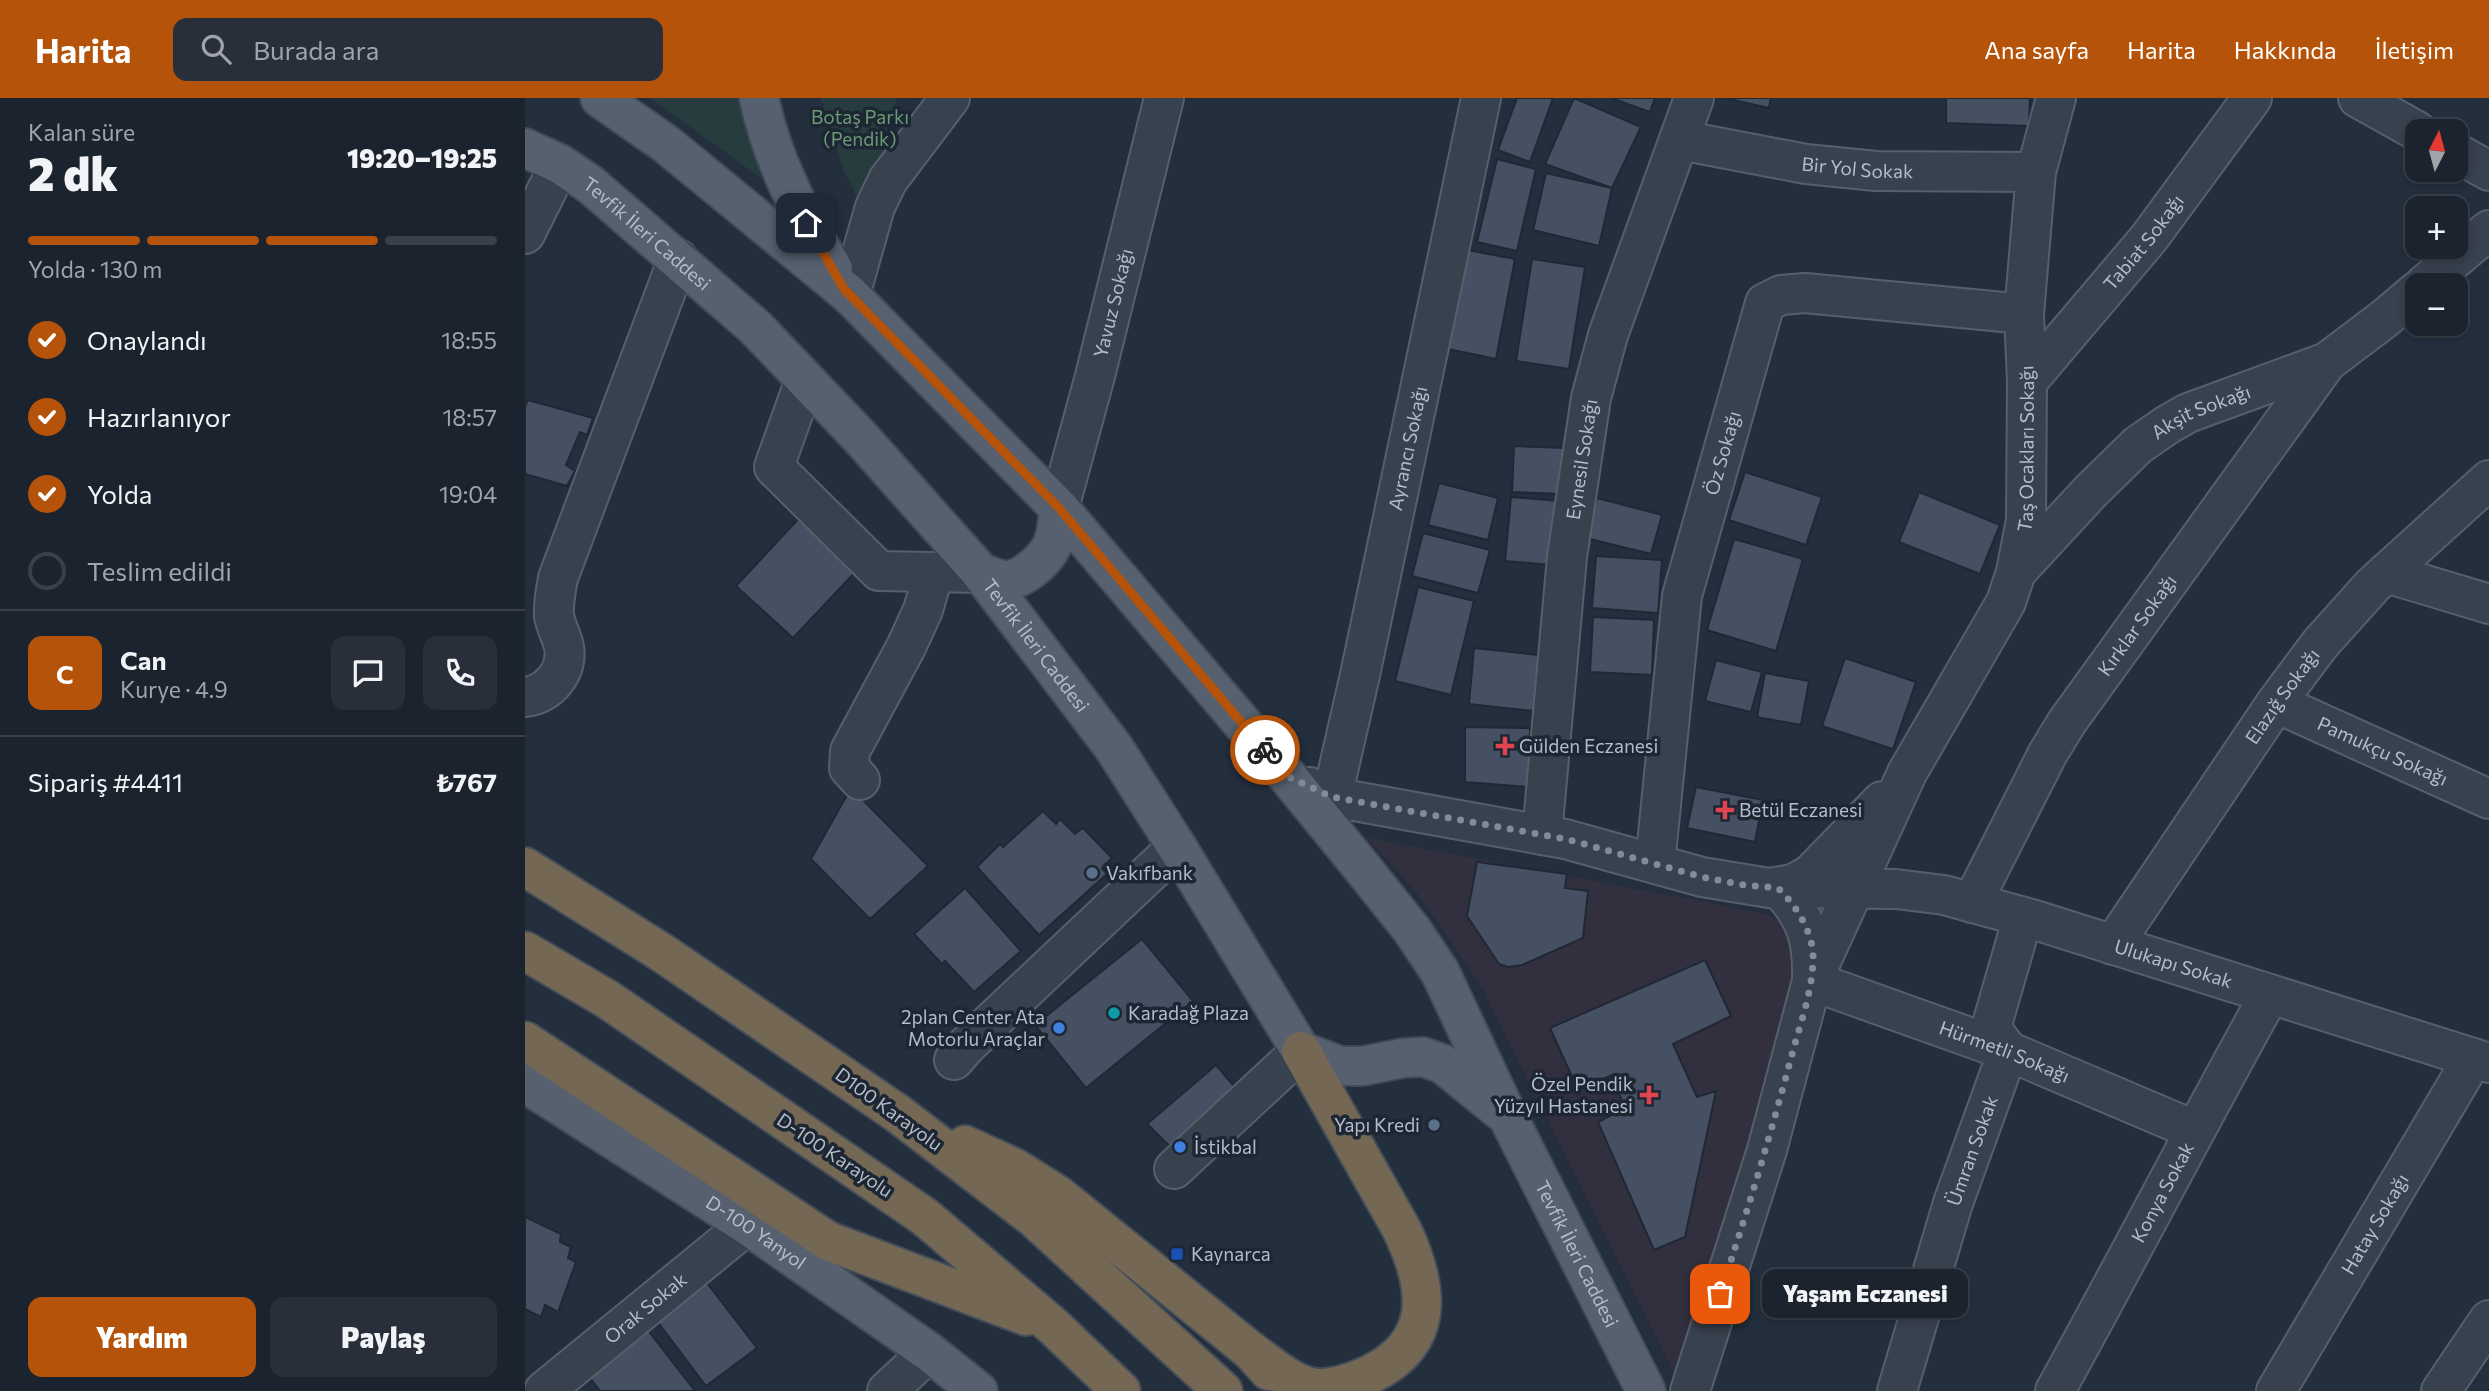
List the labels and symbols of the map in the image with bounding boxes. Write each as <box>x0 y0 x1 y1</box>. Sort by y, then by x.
park label: Botaş Parkı (Pendik) <box>811 105 909 150</box>
north arrow <box>2405 119 2467 182</box>
street label: Bir Yol Sokak <box>1801 152 1913 182</box>
street label: Tevfik İleri Caddesi <box>579 171 716 295</box>
street label: Tabiat Sokağı <box>2098 190 2188 294</box>
pin <box>776 193 836 253</box>
street label: Yavuz Sokağı <box>1088 246 1137 360</box>
street label: Taş Ocakları Sokağı <box>2012 365 2038 534</box>
street label: Akşit Sokağı <box>2147 379 2253 443</box>
street label: Ayrancı Sokağı <box>1383 384 1431 512</box>
street label: Eynesil Sokağı <box>1561 397 1602 521</box>
street label: Öz Sokağı <box>1699 408 1745 498</box>
street label: Kırklar Sokağı <box>2092 570 2181 680</box>
street label: Tevfik İleri Caddesi <box>978 574 1094 716</box>
street label: Elazığ Sokağı <box>2240 643 2324 748</box>
street label: Pamukçu Sokağı <box>2314 711 2452 790</box>
courier <box>1230 715 1300 785</box>
place label: Gülden Eczanesi <box>1519 734 1658 757</box>
marker: Gülden Eczanesi <box>1497 738 1513 754</box>
place label: Betül Eczanesi <box>1739 798 1863 821</box>
marker: Betül Eczanesi <box>1717 802 1733 818</box>
place label: Vakıfbank <box>1106 861 1193 884</box>
marker: Vakıfbank <box>1084 865 1100 881</box>
street label: Ulukapı Sokak <box>2112 934 2236 993</box>
place label: Karadağ Plaza <box>1128 1001 1249 1024</box>
place label: 2plan Center Ata Motorlu Araçlar <box>901 1005 1045 1050</box>
marker: Karadağ Plaza <box>1106 1005 1122 1021</box>
street label: Hürmetli Sokağı <box>1936 1015 2073 1087</box>
marker: 2plan Center Ata Motorlu Araçlar <box>1051 1020 1067 1036</box>
street label: D100 Karayolu <box>831 1062 947 1155</box>
place label: Özel Pendik Yüzyıl Hastanesi <box>1494 1072 1633 1117</box>
marker: Özel Pendik Yüzyıl Hastanesi <box>1639 1085 1659 1105</box>
street label: Ümran Sokak <box>1941 1092 2002 1209</box>
street label: D-100 Karayolu <box>773 1107 898 1202</box>
place label: Yapı Kredi <box>1334 1113 1420 1136</box>
marker: Yapı Kredi <box>1426 1117 1442 1133</box>
place label: İstikbal <box>1194 1135 1257 1158</box>
street label: Konya Sokak <box>2126 1138 2198 1246</box>
marker: İstikbal <box>1172 1139 1188 1155</box>
street label: Hatay Sokağı <box>2336 1169 2413 1278</box>
street label: Tevfik İleri Caddesi <box>1531 1176 1624 1331</box>
street label: D-100 Yanyol <box>702 1190 811 1274</box>
place label: Kaynarca <box>1191 1242 1271 1265</box>
marker: Kaynarca <box>1169 1246 1185 1262</box>
pin <box>1690 1264 1750 1324</box>
street label: Orak Sokak <box>599 1267 691 1348</box>
callout: Yaşam Eczanesi <box>1762 1270 1969 1318</box>

